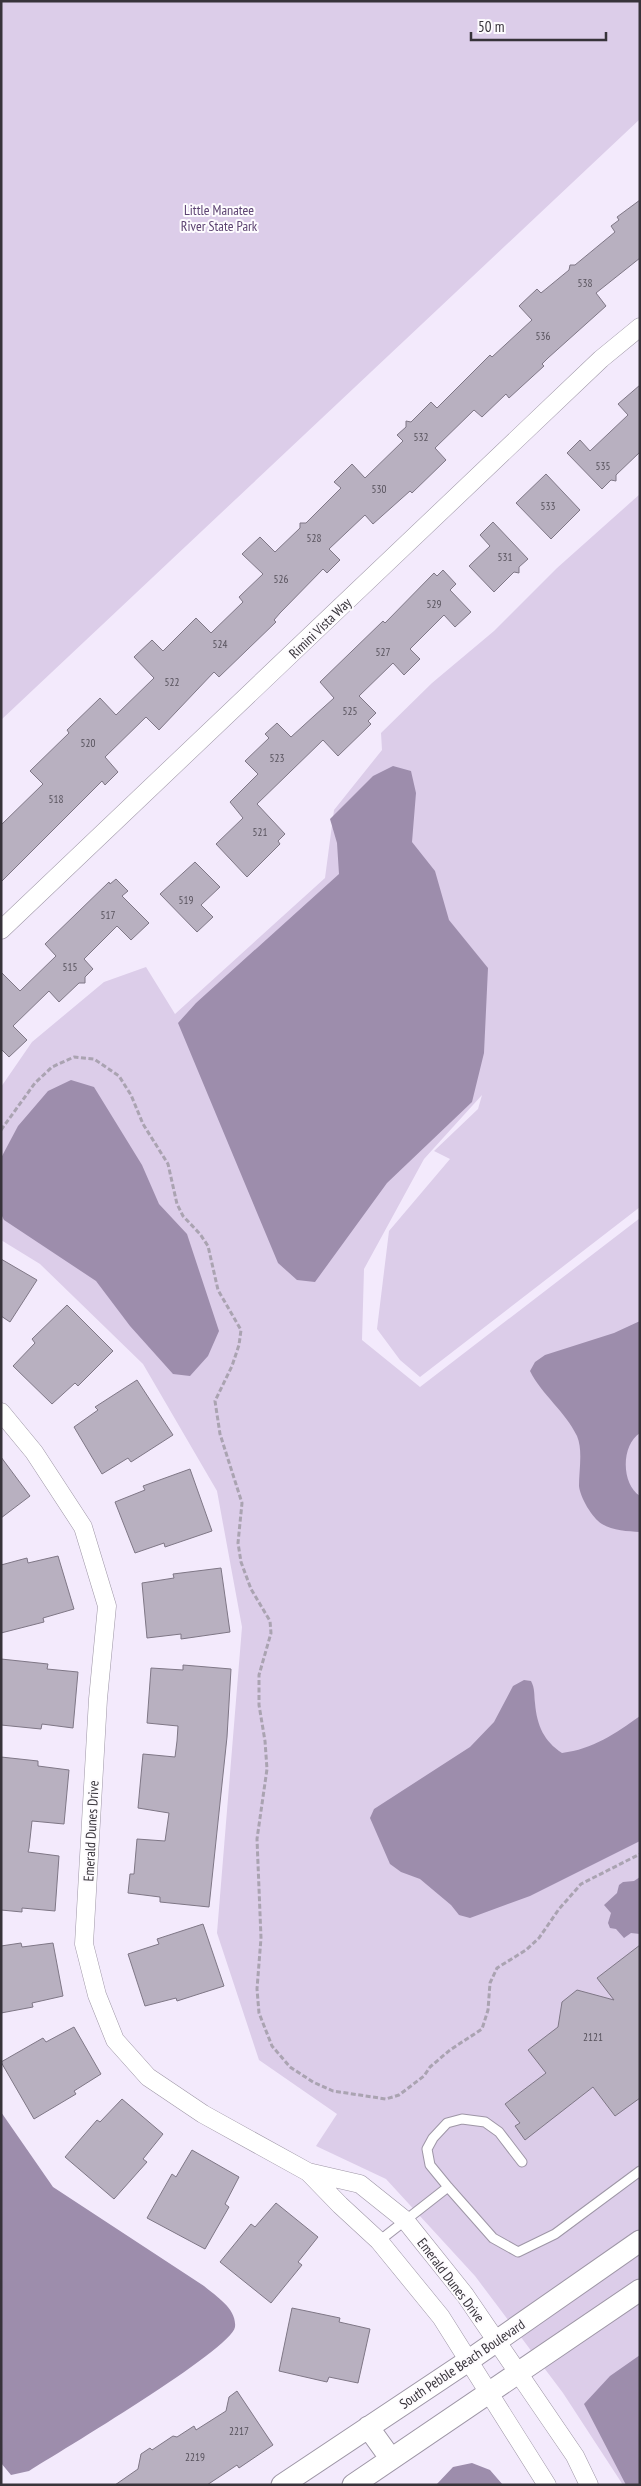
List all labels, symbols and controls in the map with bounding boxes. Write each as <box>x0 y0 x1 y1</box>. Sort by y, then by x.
scale bar <box>471 10 606 42</box>
text: 50 m <box>478 17 504 36</box>
park label: Little Manatee River State Park <box>181 201 258 235</box>
house number: 538 <box>578 276 592 290</box>
house number: 536 <box>536 329 550 343</box>
house number: 532 <box>414 430 428 444</box>
house number: 535 <box>596 459 610 473</box>
house number: 530 <box>372 482 386 496</box>
house number: 533 <box>541 499 555 513</box>
house number: 528 <box>307 531 321 545</box>
house number: 531 <box>498 550 512 564</box>
house number: 526 <box>274 572 288 586</box>
street label: Rimini Vista Way <box>285 593 356 662</box>
house number: 529 <box>427 597 441 611</box>
house number: 524 <box>213 637 227 651</box>
house number: 527 <box>376 645 390 659</box>
house number: 522 <box>165 675 179 689</box>
house number: 525 <box>343 704 357 718</box>
house number: 520 <box>81 736 95 750</box>
house number: 523 <box>270 751 284 765</box>
house number: 518 <box>49 792 63 806</box>
house number: 521 <box>253 825 267 839</box>
house number: 519 <box>179 893 193 907</box>
house number: 517 <box>101 908 115 922</box>
house number: 515 <box>63 960 77 974</box>
street label: Emerald Dunes Drive <box>79 1780 103 1882</box>
house number: 2121 <box>583 2030 603 2044</box>
street label: Emerald Dunes Drive <box>413 2234 489 2326</box>
street label: South Pebble Beach Boulevard <box>396 2315 528 2413</box>
house number: 2217 <box>229 2424 249 2438</box>
house number: 2219 <box>185 2450 205 2464</box>

